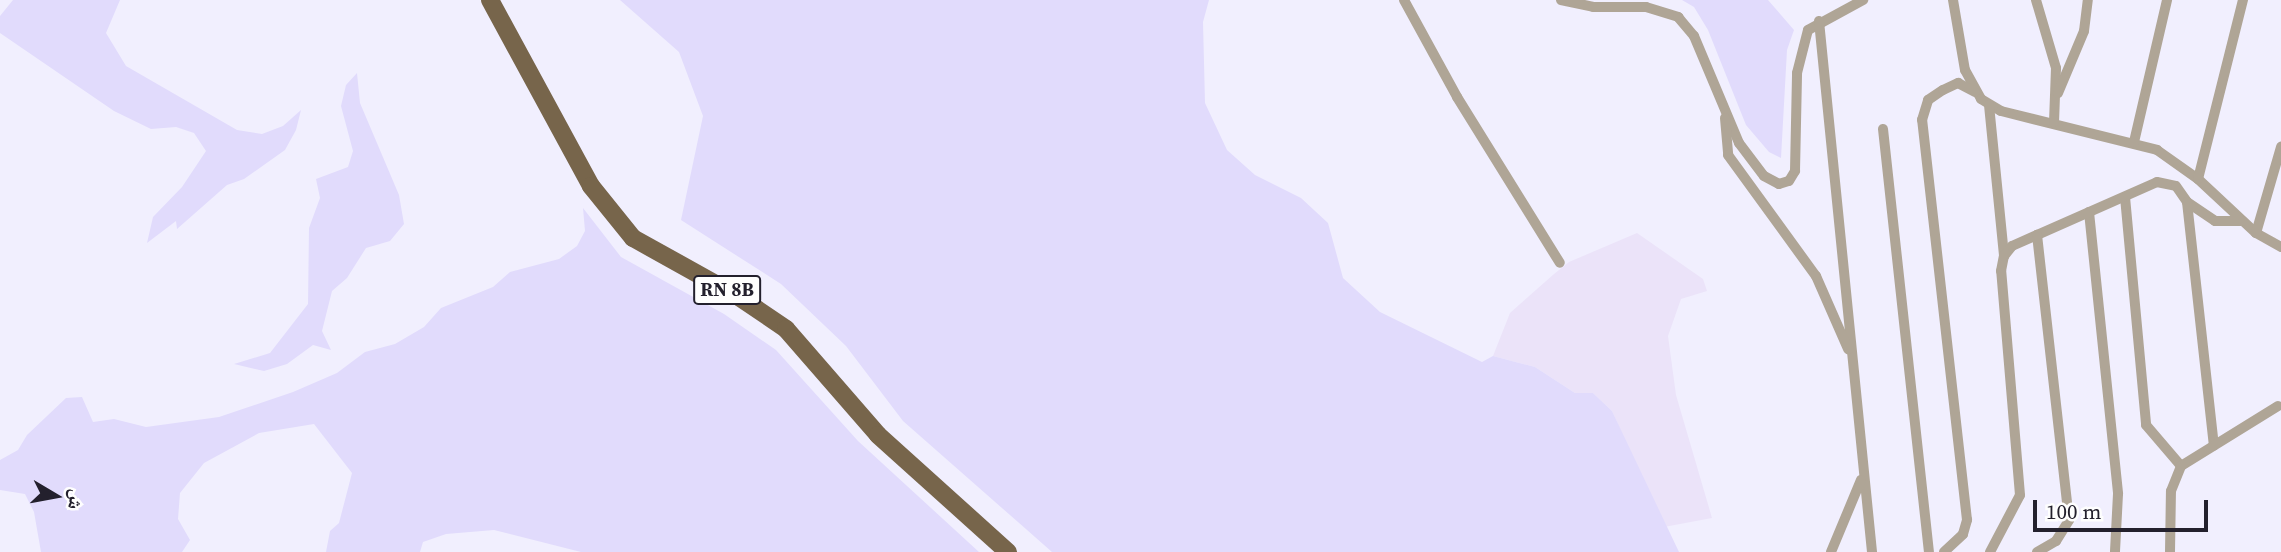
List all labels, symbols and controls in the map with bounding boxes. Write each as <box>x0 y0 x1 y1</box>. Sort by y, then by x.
road number: RN 8B <box>692 274 762 306</box>
north arrow <box>21 461 91 531</box>
scale bar <box>2036 486 2211 530</box>
text: ش <box>62 487 91 512</box>
text: 100 m <box>2046 497 2101 526</box>

